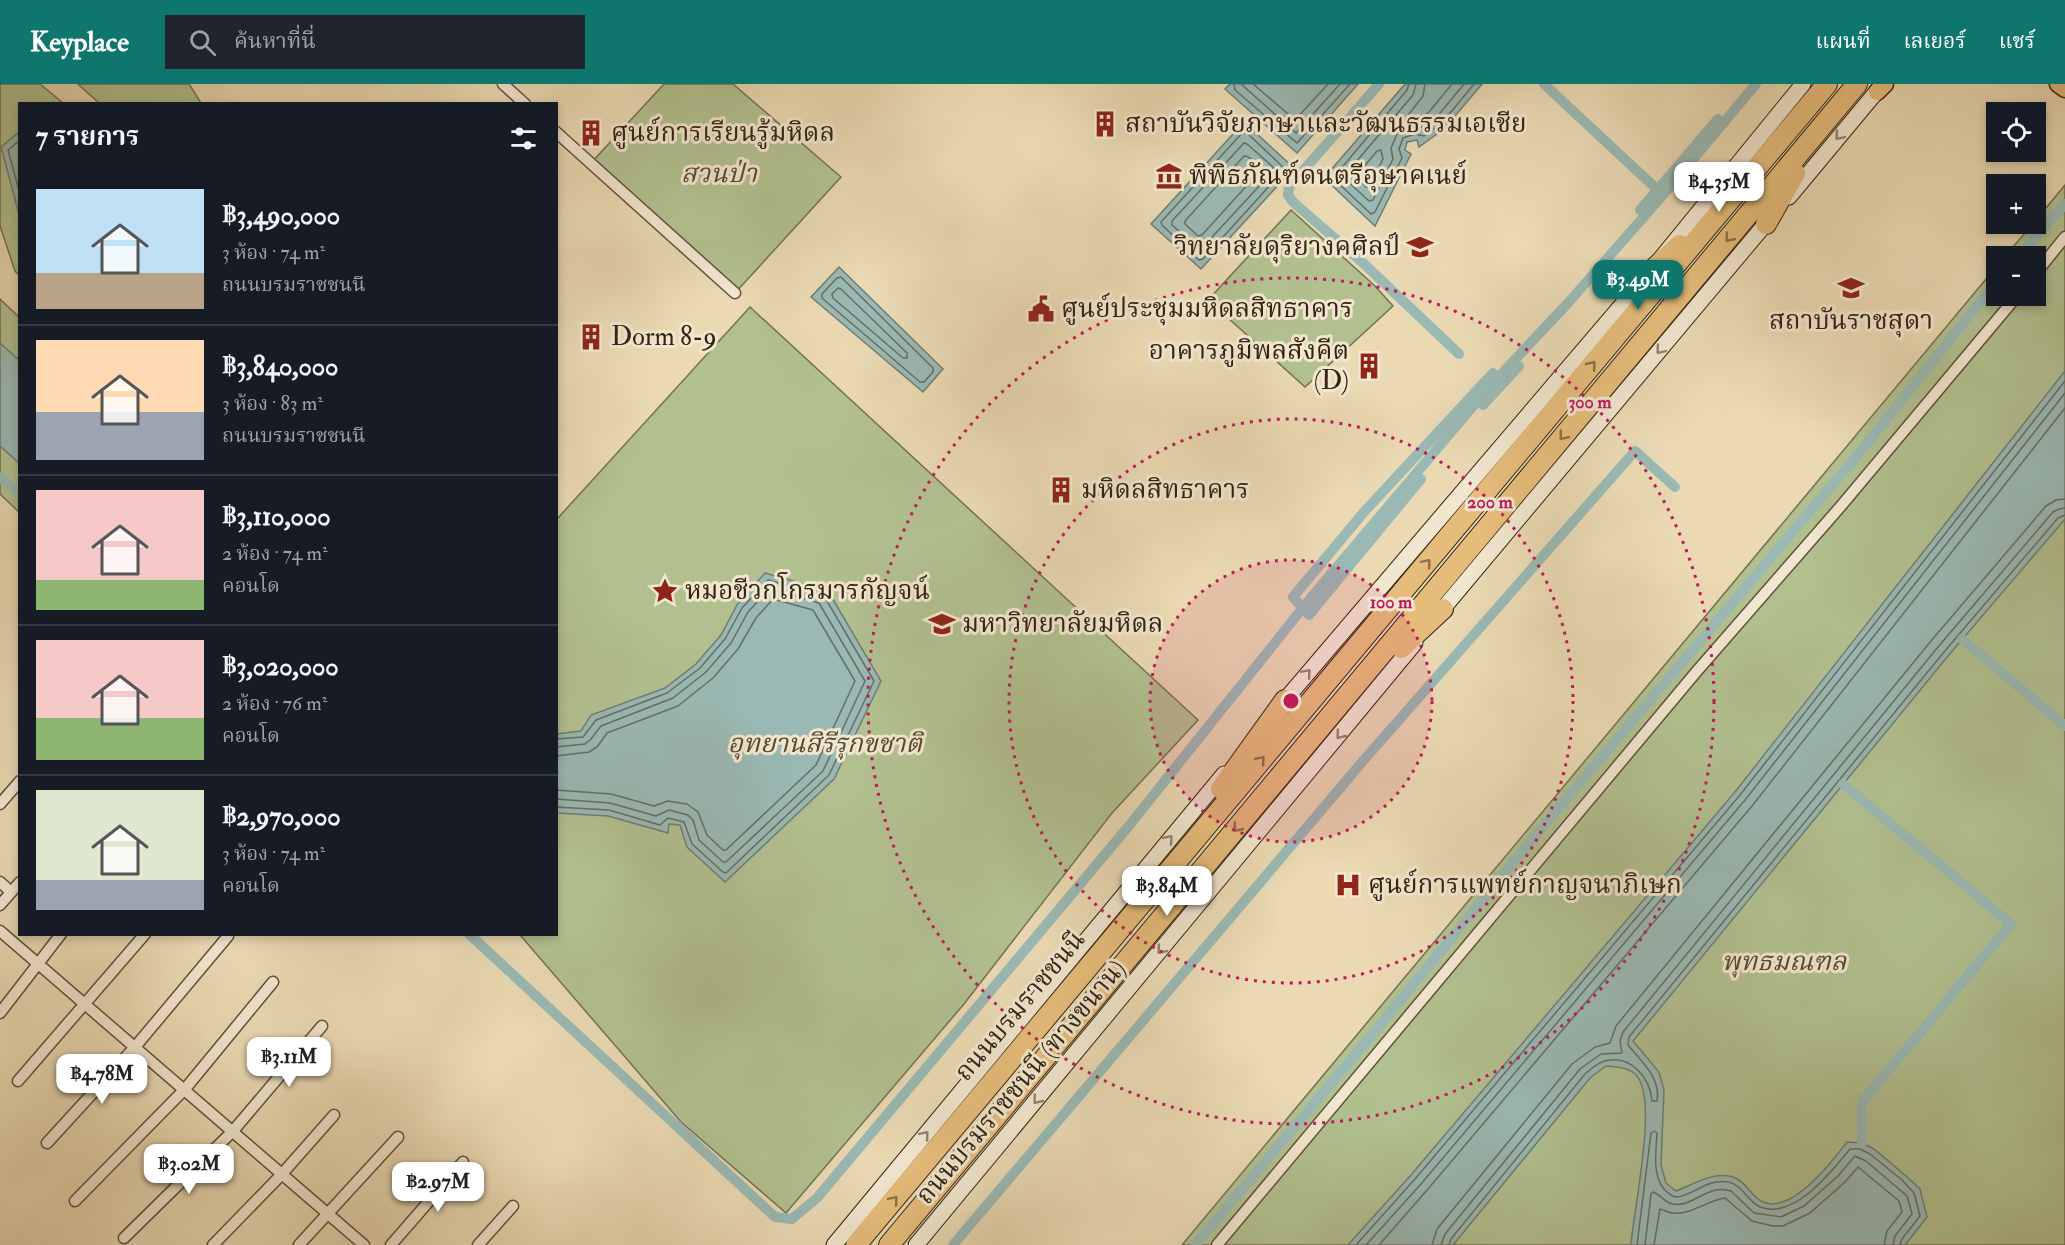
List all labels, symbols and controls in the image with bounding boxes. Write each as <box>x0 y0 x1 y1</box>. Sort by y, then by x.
search box <box>165 15 585 69</box>
text: Keyplace <box>30 25 129 60</box>
icon: search <box>186 26 219 59</box>
text: ค้นหาที่นี่ <box>234 27 316 55</box>
text: แผนที่ <box>1816 28 1871 55</box>
text: เลเยอร์ <box>1904 28 1966 55</box>
text: แชร์ <box>1999 28 2035 55</box>
map controls <box>1986 102 2046 306</box>
button: locate <box>1986 102 2046 162</box>
place label: สถาบันวิจัยภาษาและวัฒนธรรมเอเชีย <box>1125 108 1527 140</box>
building icon: สถาบันวิจัยภาษาและวัฒนธรรมเอเชีย <box>1090 109 1120 139</box>
place label: ศูนย์การเรียนรู้มหิดล <box>611 116 835 150</box>
building icon: ศูนย์การเรียนรู้มหิดล <box>576 118 606 148</box>
text: 7 รายการ <box>36 121 139 153</box>
icon: filters <box>507 122 540 155</box>
one-way arrow <box>1836 129 1847 140</box>
park label: สวนป่า <box>681 158 758 190</box>
place label: พิพิธภัณฑ์ดนตรีอุษาคเนย์ <box>1189 159 1467 193</box>
museum icon: พิพิธภัณฑ์ดนตรีอุษาคเนย์ <box>1154 161 1184 191</box>
pin: ฿4.35M <box>1670 162 1768 213</box>
text: ฿4.35M <box>1688 169 1750 194</box>
button: + <box>1986 174 2046 234</box>
text: ฿3,490,000 <box>222 200 340 232</box>
icon: home <box>84 213 156 285</box>
place label: วิทยาลัยดุริยางคศิลป์ <box>1174 231 1400 264</box>
one-way arrow <box>1725 231 1736 242</box>
school or university icon: วิทยาลัยดุริยางคศิลป์ <box>1405 232 1435 262</box>
text: 3 ห้อง · 74 m² <box>222 240 325 265</box>
button: − <box>1986 246 2046 306</box>
pin: ฿3.49M <box>1589 260 1687 311</box>
text: ฿3.49M <box>1606 267 1670 292</box>
text: ถนนบรมราชชนนี <box>222 272 366 297</box>
school or university icon: สถาบันราชสุดา <box>1836 273 1866 303</box>
place label: ศูนย์ประชุมมหิดลสิทธาคาร <box>1061 292 1353 326</box>
public building icon: ศูนย์ประชุมมหิดลสิทธาคาร <box>1026 294 1056 324</box>
place label: สถาบันราชสุดา <box>1769 305 1933 338</box>
place label: Dorm 8-9 <box>611 321 717 353</box>
building icon: Dorm 8-9 <box>576 322 606 352</box>
place label: อาคารภูมิพลสังคีต (D) <box>1149 335 1349 397</box>
one-way arrow <box>1656 343 1667 354</box>
text: ฿3,840,000 <box>222 351 338 383</box>
building icon: อาคารภูมิพลสังคีต (D) <box>1354 351 1384 381</box>
one-way arrow <box>1585 361 1596 372</box>
icon: home <box>84 364 156 436</box>
text: 3 ห้อง · 83 m² <box>222 391 323 416</box>
text: 300 m <box>1568 391 1613 414</box>
text: ถนนบรมราชชนนี <box>222 423 366 448</box>
one-way arrow <box>1560 429 1571 440</box>
place label: มหิดลสิทธาคาร <box>1081 474 1249 506</box>
building icon: มหิดลสิทธาคาร <box>1046 475 1076 505</box>
text: 200 m <box>1467 491 1514 514</box>
text: ฿3,110,000 <box>222 501 331 533</box>
icon: home <box>84 514 156 586</box>
text: 2 ห้อง · 74 m² <box>222 541 328 566</box>
one-way arrow <box>1419 558 1430 569</box>
place label: หมอชีวกโกรมารกัญจน์ <box>685 572 930 607</box>
text: คอนโด <box>222 573 280 598</box>
place icon: หมอชีวกโกรมารกัญจน์ <box>650 576 680 606</box>
text: 100 m <box>1370 591 1413 614</box>
place label: มหาวิทยาลัยมหิดล <box>962 608 1163 640</box>
school or university icon: มหาวิทยาลัยมหิดล <box>927 609 957 639</box>
text: ฿3,020,000 <box>222 651 339 683</box>
icon: home <box>84 664 156 736</box>
one-way arrow <box>1300 669 1311 680</box>
text: 2 ห้อง · 76 m² <box>222 691 328 716</box>
centre of rings <box>1281 691 1301 711</box>
text: คอนโด <box>222 723 280 748</box>
park label: อุทยานสิรีรุกขชาติ <box>728 728 925 760</box>
one-way arrow <box>1336 728 1347 739</box>
one-way arrow <box>1254 756 1265 767</box>
text: ฿2,970,000 <box>222 801 341 833</box>
icon: home <box>84 814 156 886</box>
one-way arrow <box>1233 821 1244 832</box>
one-way arrow <box>1162 835 1173 846</box>
text: 3 ห้อง · 74 m² <box>222 841 325 866</box>
pin: ฿3.84M <box>1118 866 1216 917</box>
place label: ศูนย์การแพทย์กาญจนาภิเษก <box>1368 868 1682 902</box>
hospital icon: ศูนย์การแพทย์กาญจนาภิเษก <box>1333 870 1363 900</box>
text: คอนโด <box>222 873 280 898</box>
text: ฿3.84M <box>1136 873 1198 898</box>
street label: ถนนบรมราชชนนี <box>948 924 1092 1088</box>
one-way arrow <box>1158 943 1169 954</box>
park label: พุทธมณฑล <box>1722 946 1848 978</box>
street label: ถนนบรมราชชนนี (ทางขนาน) <box>909 953 1133 1211</box>
pin: ฿3.11M <box>240 1037 338 1088</box>
text: ฿3.11M <box>261 1044 317 1069</box>
pin: ฿4.78M <box>53 1054 151 1105</box>
text: ฿4.78M <box>70 1061 134 1086</box>
one-way arrow <box>1033 1093 1044 1104</box>
one-way arrow <box>917 1131 928 1142</box>
pin: ฿3.02M <box>140 1144 238 1195</box>
text: ฿3.02M <box>158 1151 220 1176</box>
pin: ฿2.97M <box>389 1162 487 1213</box>
text: ฿2.97M <box>406 1169 470 1194</box>
one-way arrow <box>886 1196 897 1207</box>

